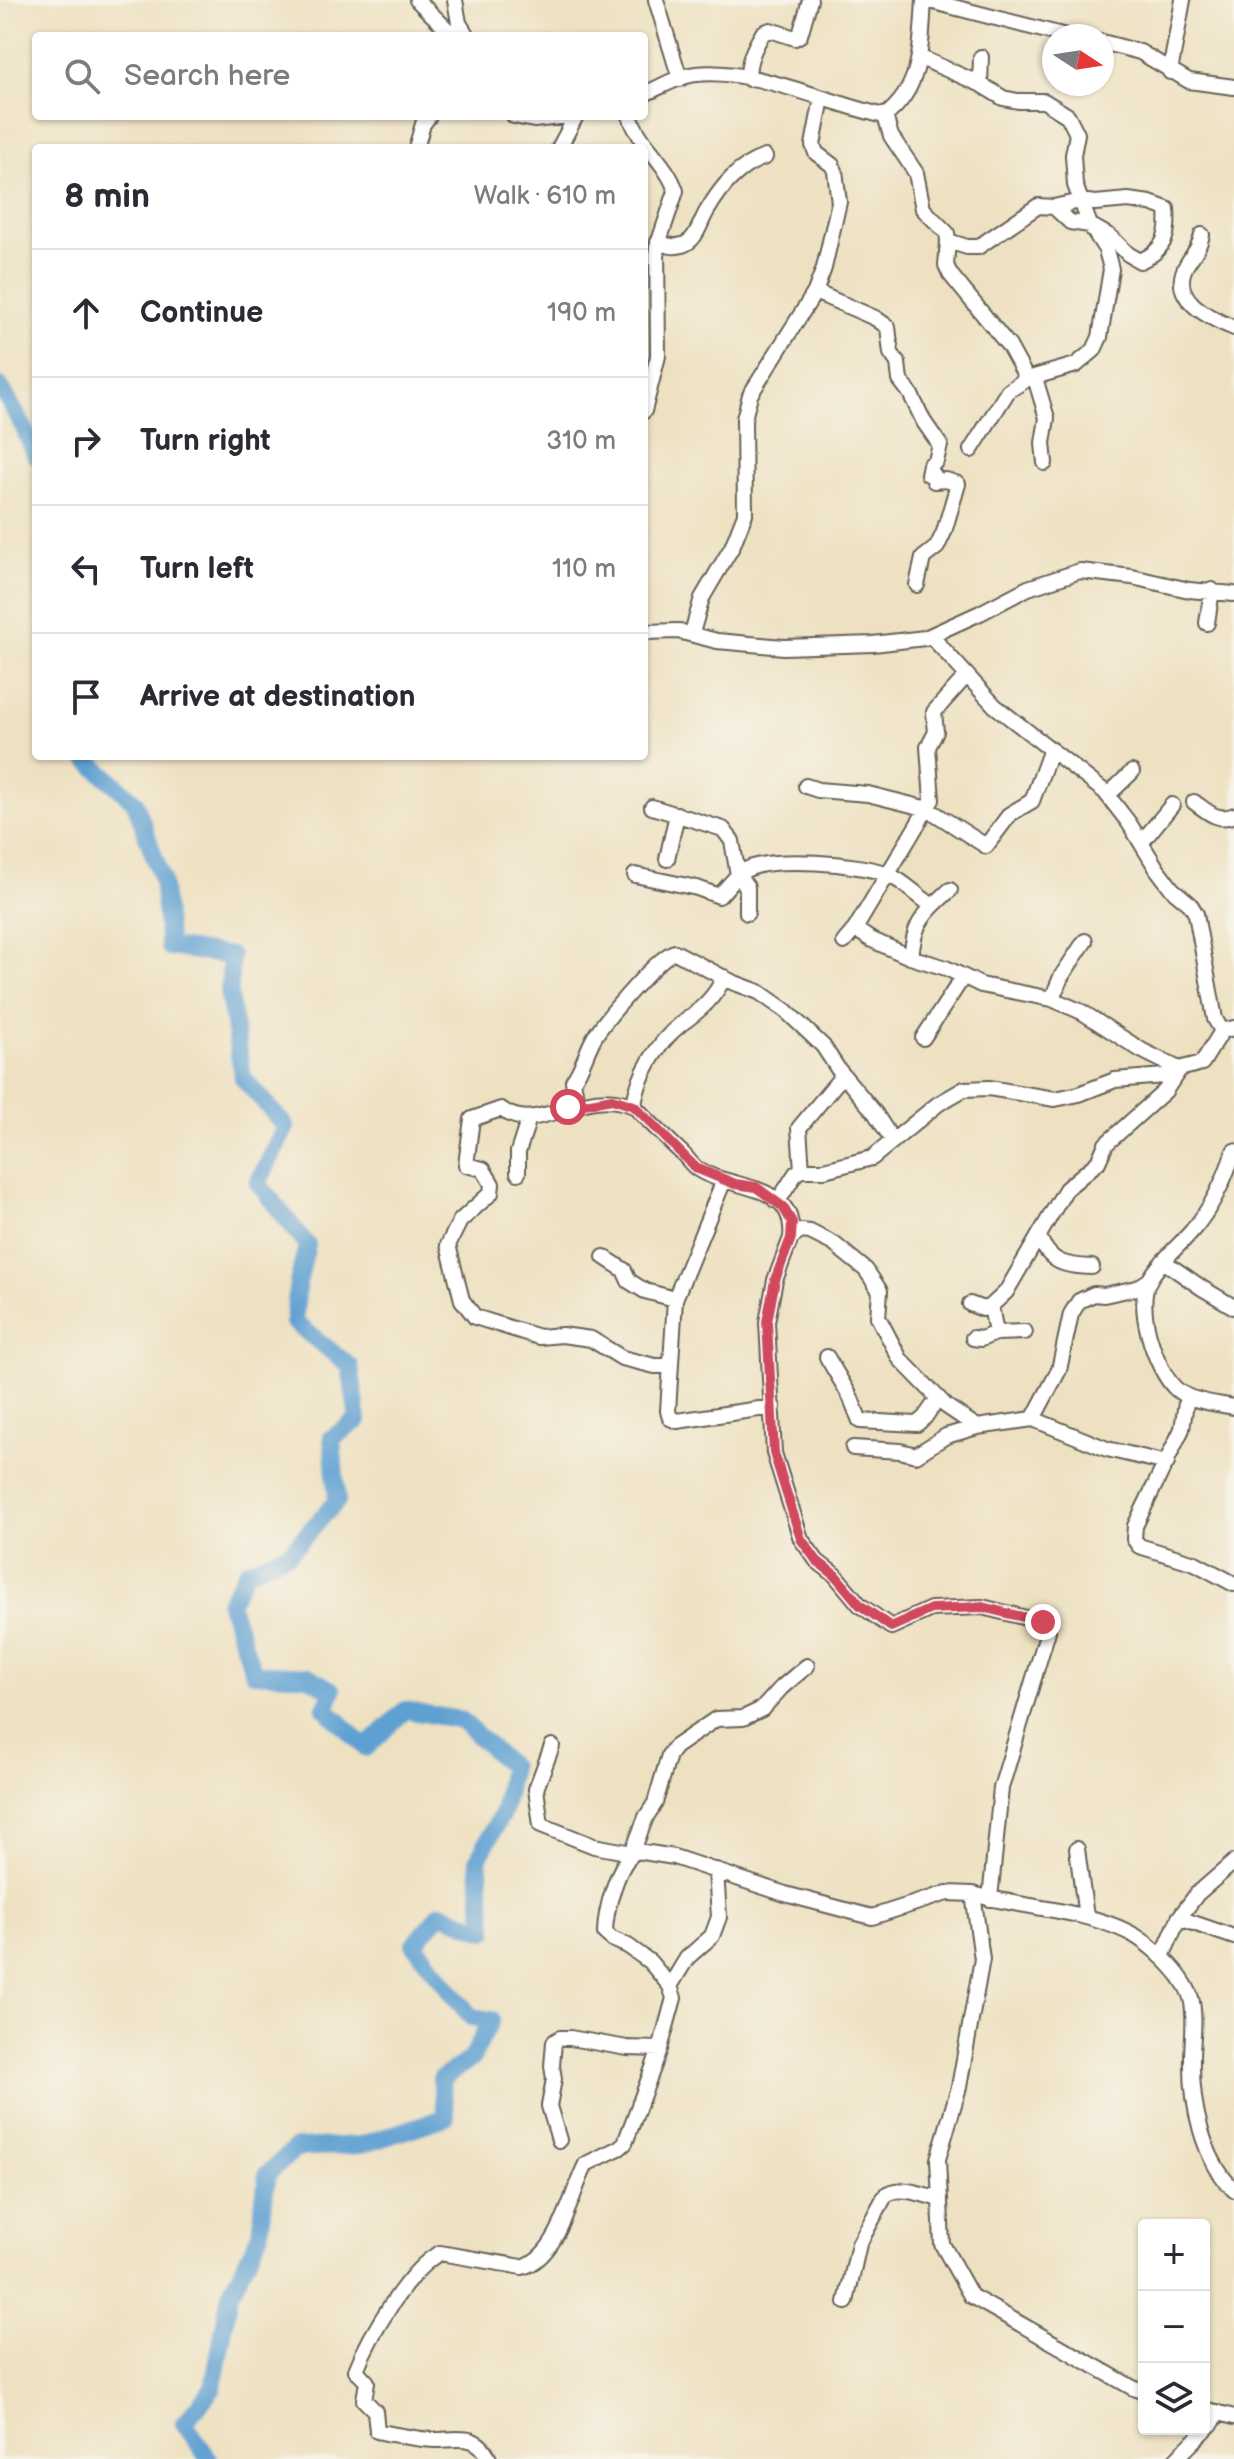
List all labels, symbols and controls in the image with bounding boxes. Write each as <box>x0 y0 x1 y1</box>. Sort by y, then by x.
north arrow <box>1042 24 1114 96</box>
search box <box>32 32 648 120</box>
icon: search <box>60 54 104 98</box>
text: Search here <box>124 58 290 94</box>
text: 8 min <box>64 176 150 217</box>
text: Walk · 610 m <box>474 181 616 212</box>
icon: ahead <box>64 291 108 335</box>
text: Continue <box>140 295 263 331</box>
text: 190 m <box>547 298 616 329</box>
icon: right <box>64 419 108 463</box>
text: Turn right <box>140 423 271 459</box>
text: 310 m <box>546 426 616 457</box>
icon: left <box>64 547 108 591</box>
text: Turn left <box>140 551 254 587</box>
text: 110 m <box>552 554 616 585</box>
icon: arrive <box>64 675 108 719</box>
text: Arrive at destination <box>140 679 416 715</box>
route start <box>550 1089 586 1125</box>
route end <box>1025 1604 1061 1640</box>
map controls <box>1138 2219 1210 2435</box>
button: + <box>1138 2219 1210 2291</box>
button: − <box>1138 2291 1210 2363</box>
button: layers <box>1138 2363 1210 2435</box>

